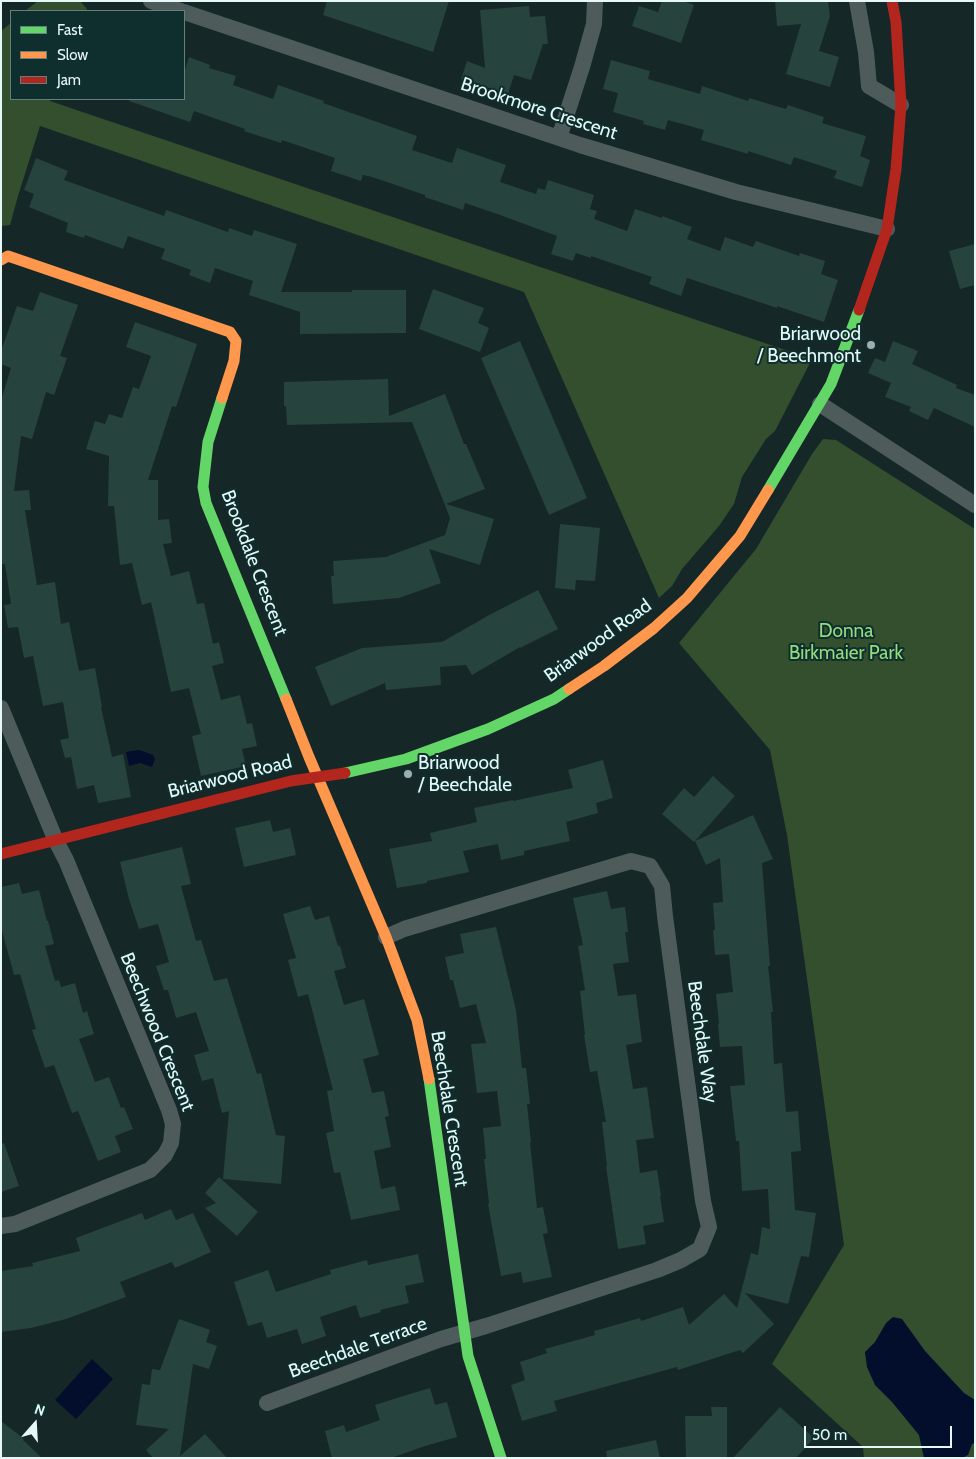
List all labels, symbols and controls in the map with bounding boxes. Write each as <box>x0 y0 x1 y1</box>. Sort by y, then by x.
legend <box>10 10 185 100</box>
text: Fast <box>57 21 82 39</box>
text: Slow <box>57 46 88 64</box>
text: Jam <box>57 71 81 89</box>
street label: Brookmore Crescent <box>458 73 620 145</box>
place label: Briarwood / Beechmont <box>757 323 861 367</box>
marker: Briarwood / Beechmont <box>865 339 877 351</box>
street label: Brookdale Crescent <box>216 487 292 639</box>
street label: Briarwood Road <box>540 594 656 688</box>
park label: Donna Birkmaier Park <box>789 620 903 664</box>
street label: Briarwood Road <box>166 751 294 803</box>
place label: Briarwood / Beechdale <box>418 752 512 796</box>
marker: Briarwood / Beechdale <box>402 768 414 780</box>
street label: Beechwood Crescent <box>115 949 199 1115</box>
street label: Beechdale Way <box>682 979 722 1105</box>
street label: Beechdale Crescent <box>425 1029 473 1189</box>
street label: Beechdale Terrace <box>286 1312 430 1384</box>
north arrow <box>10 1399 60 1449</box>
text: N <box>32 1400 47 1420</box>
scale bar <box>806 1416 954 1448</box>
text: 50 m <box>812 1426 847 1444</box>

